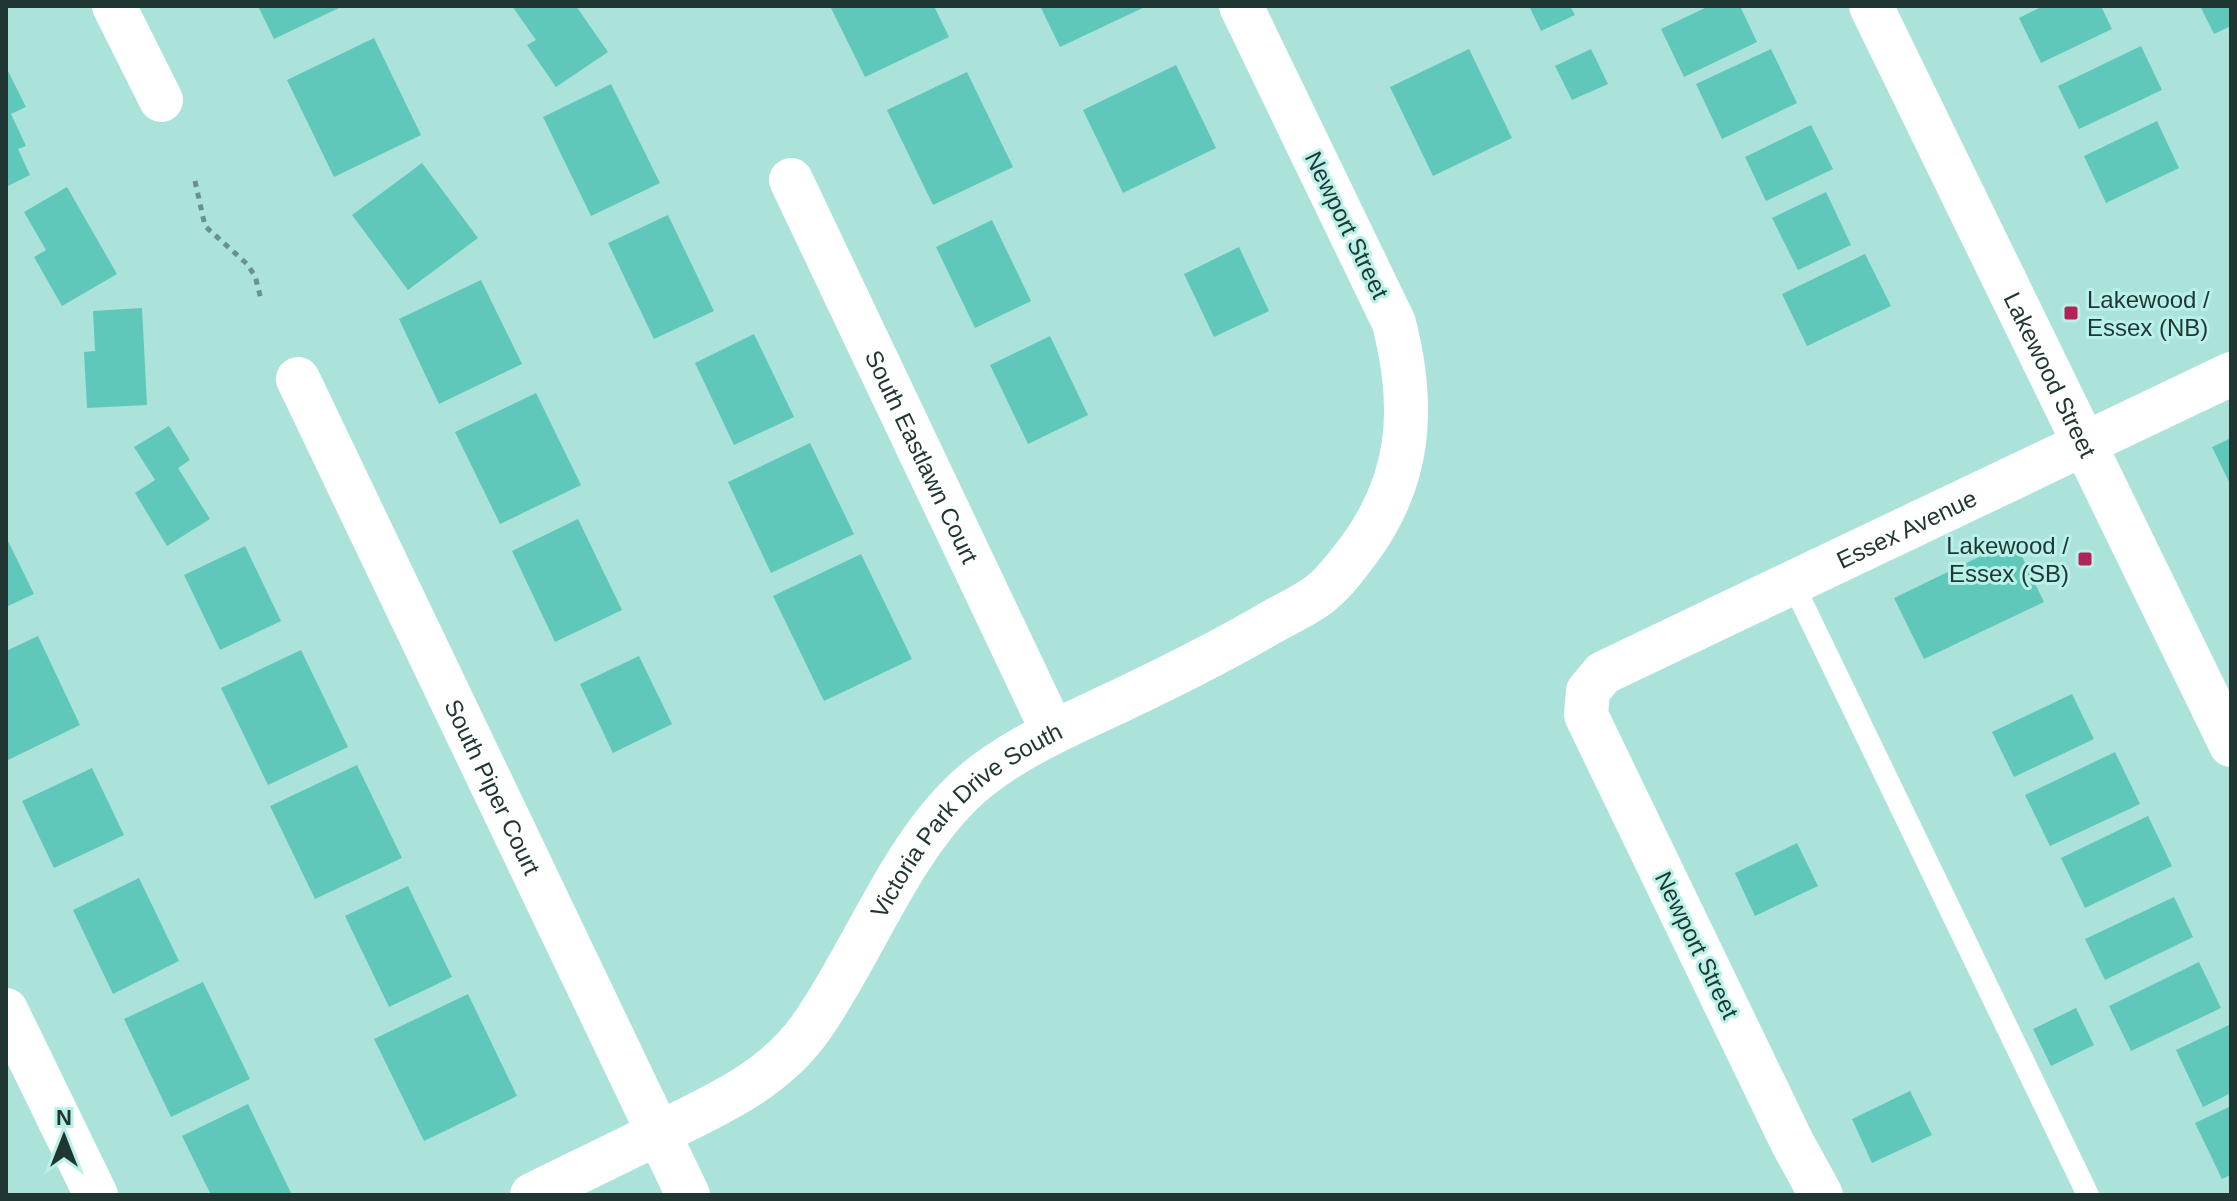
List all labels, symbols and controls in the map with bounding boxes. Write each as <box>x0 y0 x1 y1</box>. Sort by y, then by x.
street label: Newport Street <box>1300 147 1394 303</box>
place label: Lakewood / Essex (NB) <box>2087 286 2210 341</box>
street label: Lakewood Street <box>1999 288 2102 462</box>
marker: Lakewood / Essex (NB) <box>2062 304 2080 322</box>
street label: South Eastlawn Court <box>860 346 984 567</box>
street label: Essex Avenue <box>1832 484 1981 573</box>
place label: Lakewood / Essex (SB) <box>1946 532 2069 587</box>
marker: Lakewood / Essex (SB) <box>2076 550 2094 568</box>
street label: South Piper Court <box>440 695 546 879</box>
street label: Victoria Park Drive South <box>865 717 1066 922</box>
street label: Newport Street <box>1650 867 1744 1023</box>
north arrow <box>24 1097 104 1177</box>
text: N <box>56 1105 72 1130</box>

